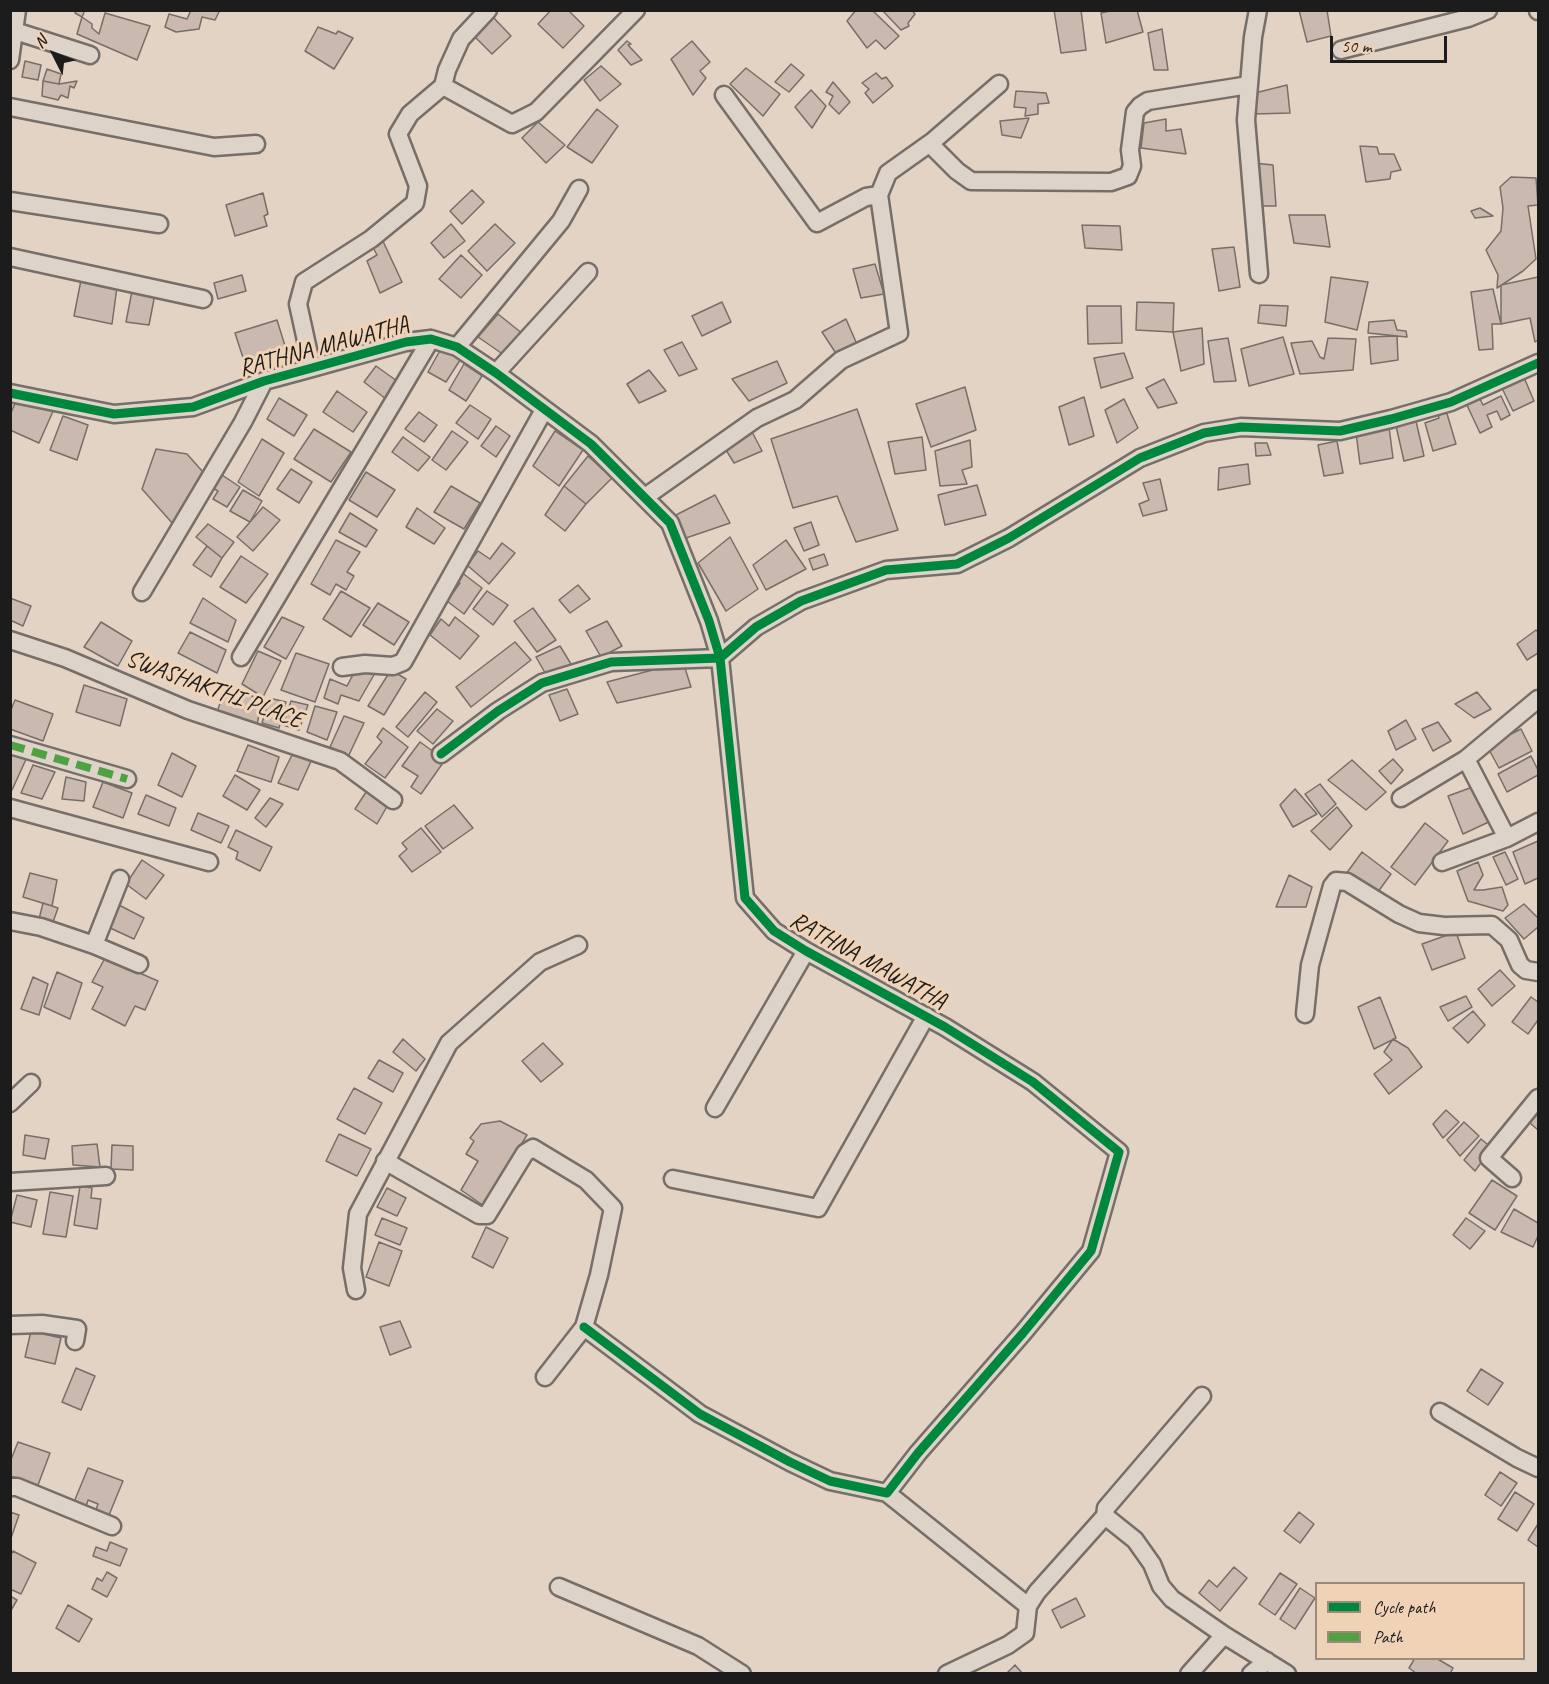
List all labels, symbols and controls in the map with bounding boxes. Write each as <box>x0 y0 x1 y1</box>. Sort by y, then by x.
north arrow <box>24 24 84 84</box>
scale bar <box>1333 24 1450 62</box>
text: N <box>30 32 51 52</box>
text: 50 m <box>1341 35 1372 57</box>
street label: RATHNA MAWATHA <box>236 310 412 384</box>
street label: SWASHAKTHI PLACE <box>122 645 306 735</box>
street label: RATHNA MAWATHA <box>785 906 951 1016</box>
legend <box>1315 1582 1525 1660</box>
text: Cycle path <box>1373 1596 1435 1618</box>
text: Path <box>1373 1626 1403 1648</box>

